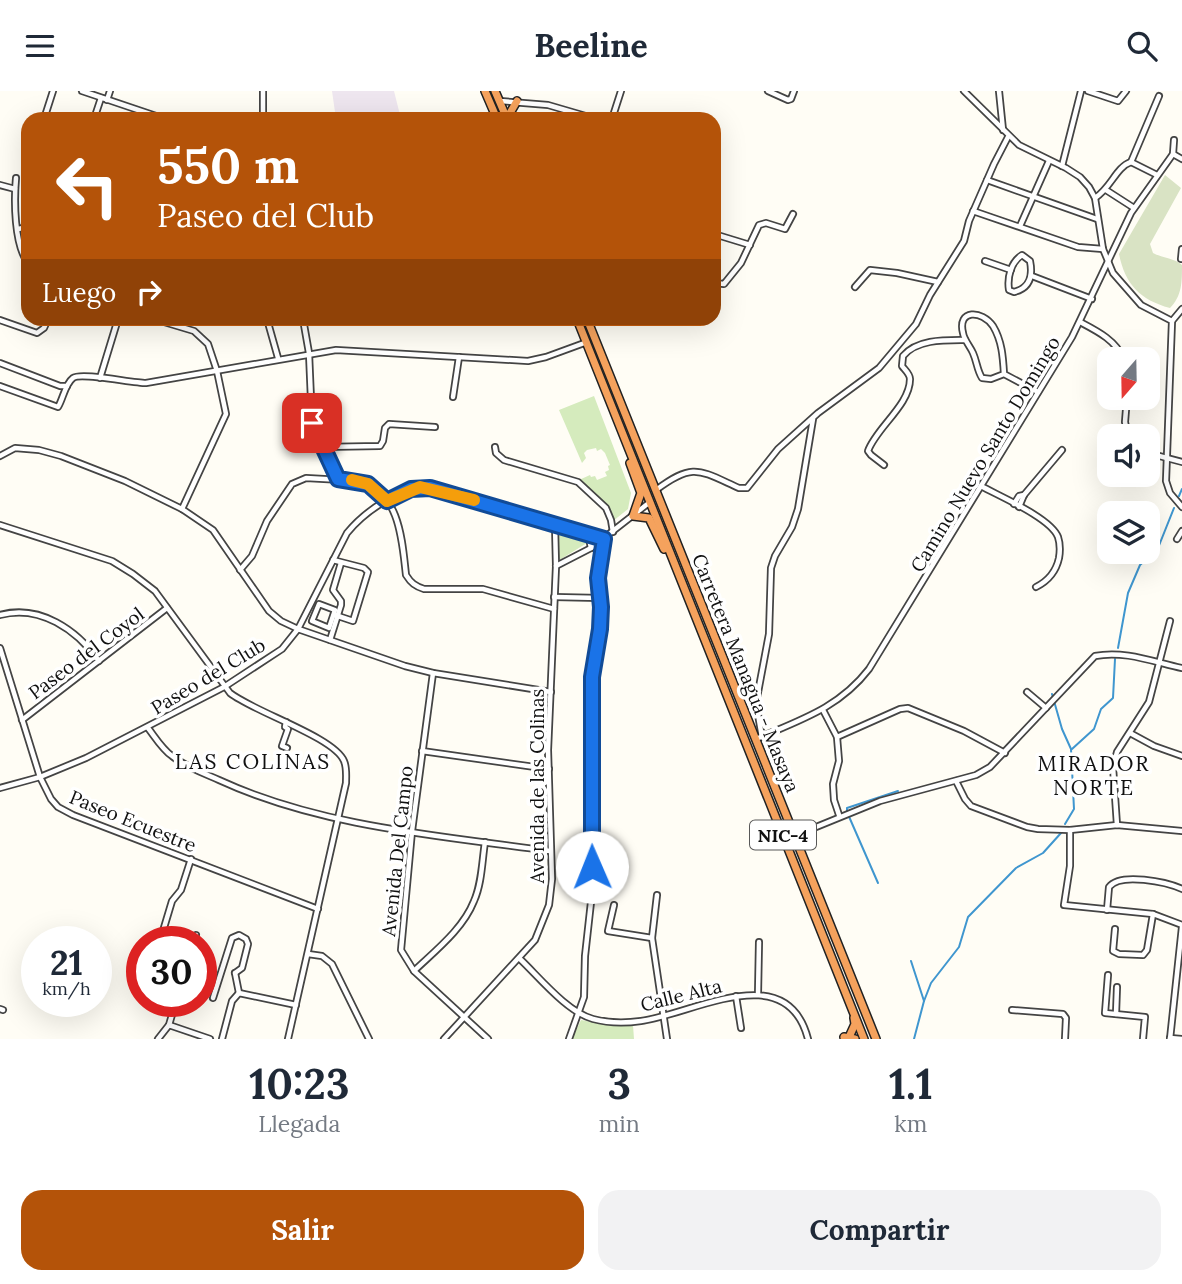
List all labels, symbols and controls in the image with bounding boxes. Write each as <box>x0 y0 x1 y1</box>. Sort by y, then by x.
text: Beeline <box>534 25 648 66</box>
icon: menu <box>21 27 59 65</box>
icon: search <box>1123 27 1161 65</box>
text: 550 m <box>157 134 299 196</box>
icon: left <box>42 140 133 231</box>
text: Paseo del Club <box>157 195 374 236</box>
icon: right <box>130 273 168 311</box>
text: Luego <box>42 276 116 309</box>
street label: Camino Nuevo Santo Domingo <box>905 332 1065 576</box>
north arrow <box>1097 347 1160 409</box>
map controls <box>1097 347 1160 564</box>
pin <box>282 393 342 453</box>
icon: arrive <box>293 404 331 442</box>
button: sound <box>1097 424 1160 487</box>
button: layers <box>1097 501 1160 564</box>
street label: Carretera Managua - Masaya <box>687 550 805 796</box>
street label: Paseo del Coyol <box>23 602 149 704</box>
street label: Paseo del Club <box>147 632 269 720</box>
street label: Avenida de las Colinas <box>525 688 549 884</box>
district label: LAS COLINAS <box>175 748 331 775</box>
district label: MIRADOR NORTE <box>1038 750 1151 801</box>
street label: Avenida Del Campo <box>376 764 418 939</box>
street label: Paseo Ecuestre <box>66 785 200 857</box>
road number: NIC-4 <box>750 821 816 849</box>
position arrow <box>555 830 629 904</box>
speed limit sign: 30 <box>126 926 217 1017</box>
text: 21 <box>50 940 83 985</box>
street label: Calle Alta <box>638 973 724 1017</box>
text: km/h <box>42 977 91 1000</box>
text: 10:23 <box>249 1057 349 1111</box>
text: 3 <box>607 1057 631 1111</box>
text: 1.1 <box>889 1057 933 1111</box>
text: Llegada <box>258 1109 340 1138</box>
text: min <box>599 1109 640 1138</box>
text: km <box>894 1109 927 1138</box>
button: Salir <box>21 1190 584 1270</box>
button: Compartir <box>598 1190 1161 1270</box>

